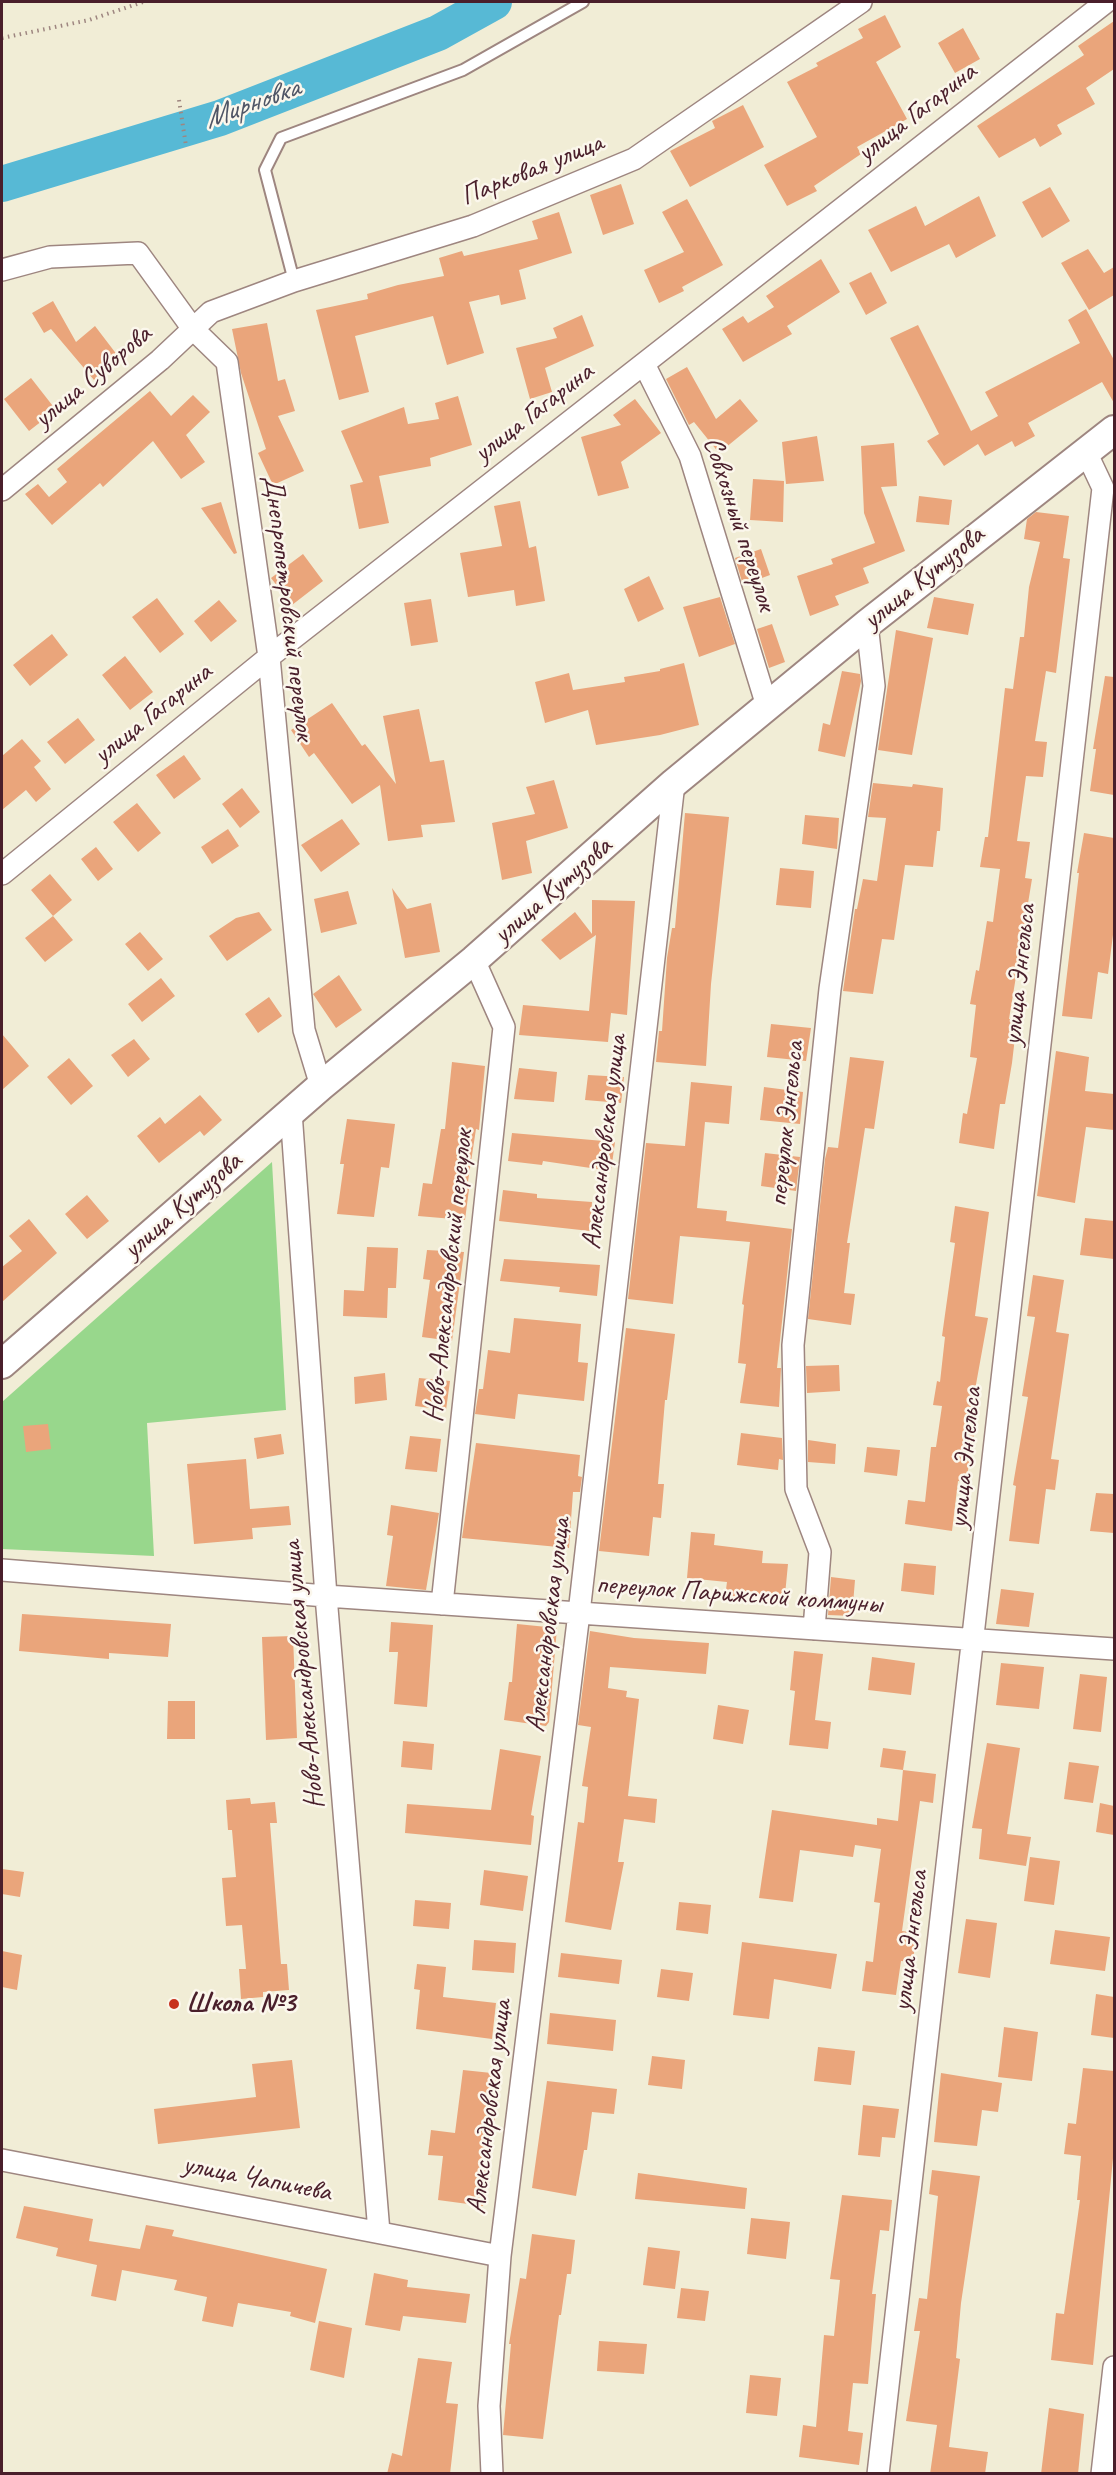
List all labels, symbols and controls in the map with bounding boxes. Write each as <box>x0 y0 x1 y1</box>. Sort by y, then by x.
street label: улица Гагарина <box>850 56 984 170</box>
water label: Мирновка <box>199 70 305 138</box>
street label: Парковая улица <box>456 126 608 214</box>
street label: улица Суворова <box>27 318 159 436</box>
street label: улица Гагарина <box>467 356 601 470</box>
street label: Совхозный переулок <box>695 433 783 615</box>
street label: Днепропетровский переулок <box>255 474 321 742</box>
street label: улица Кутузова <box>857 519 991 637</box>
street label: улица Гагарина <box>87 656 219 772</box>
street label: улица Кутузова <box>487 830 619 952</box>
street label: улица Энгельса <box>996 903 1044 1047</box>
street label: Александровская улица <box>575 1033 635 1251</box>
street label: переулок Энгельса <box>762 1040 812 1208</box>
street label: Ново-Александровский переулок <box>417 1128 481 1424</box>
street label: улица Кутузова <box>117 1145 249 1267</box>
street label: улица Энгельса <box>942 1386 990 1530</box>
street label: Александровская улица <box>519 1516 579 1734</box>
street label: Ново-Александровская улица <box>276 1540 332 1810</box>
street label: переулок Парижской коммуны <box>595 1568 883 1622</box>
street label: улица Энгельса <box>886 1869 936 2013</box>
place label: Школа №3 <box>186 1987 295 2021</box>
marker: Школа №3 <box>167 1997 181 2011</box>
street label: Александровская улица <box>460 1998 520 2216</box>
street label: улица Чапичева <box>180 2148 334 2210</box>

